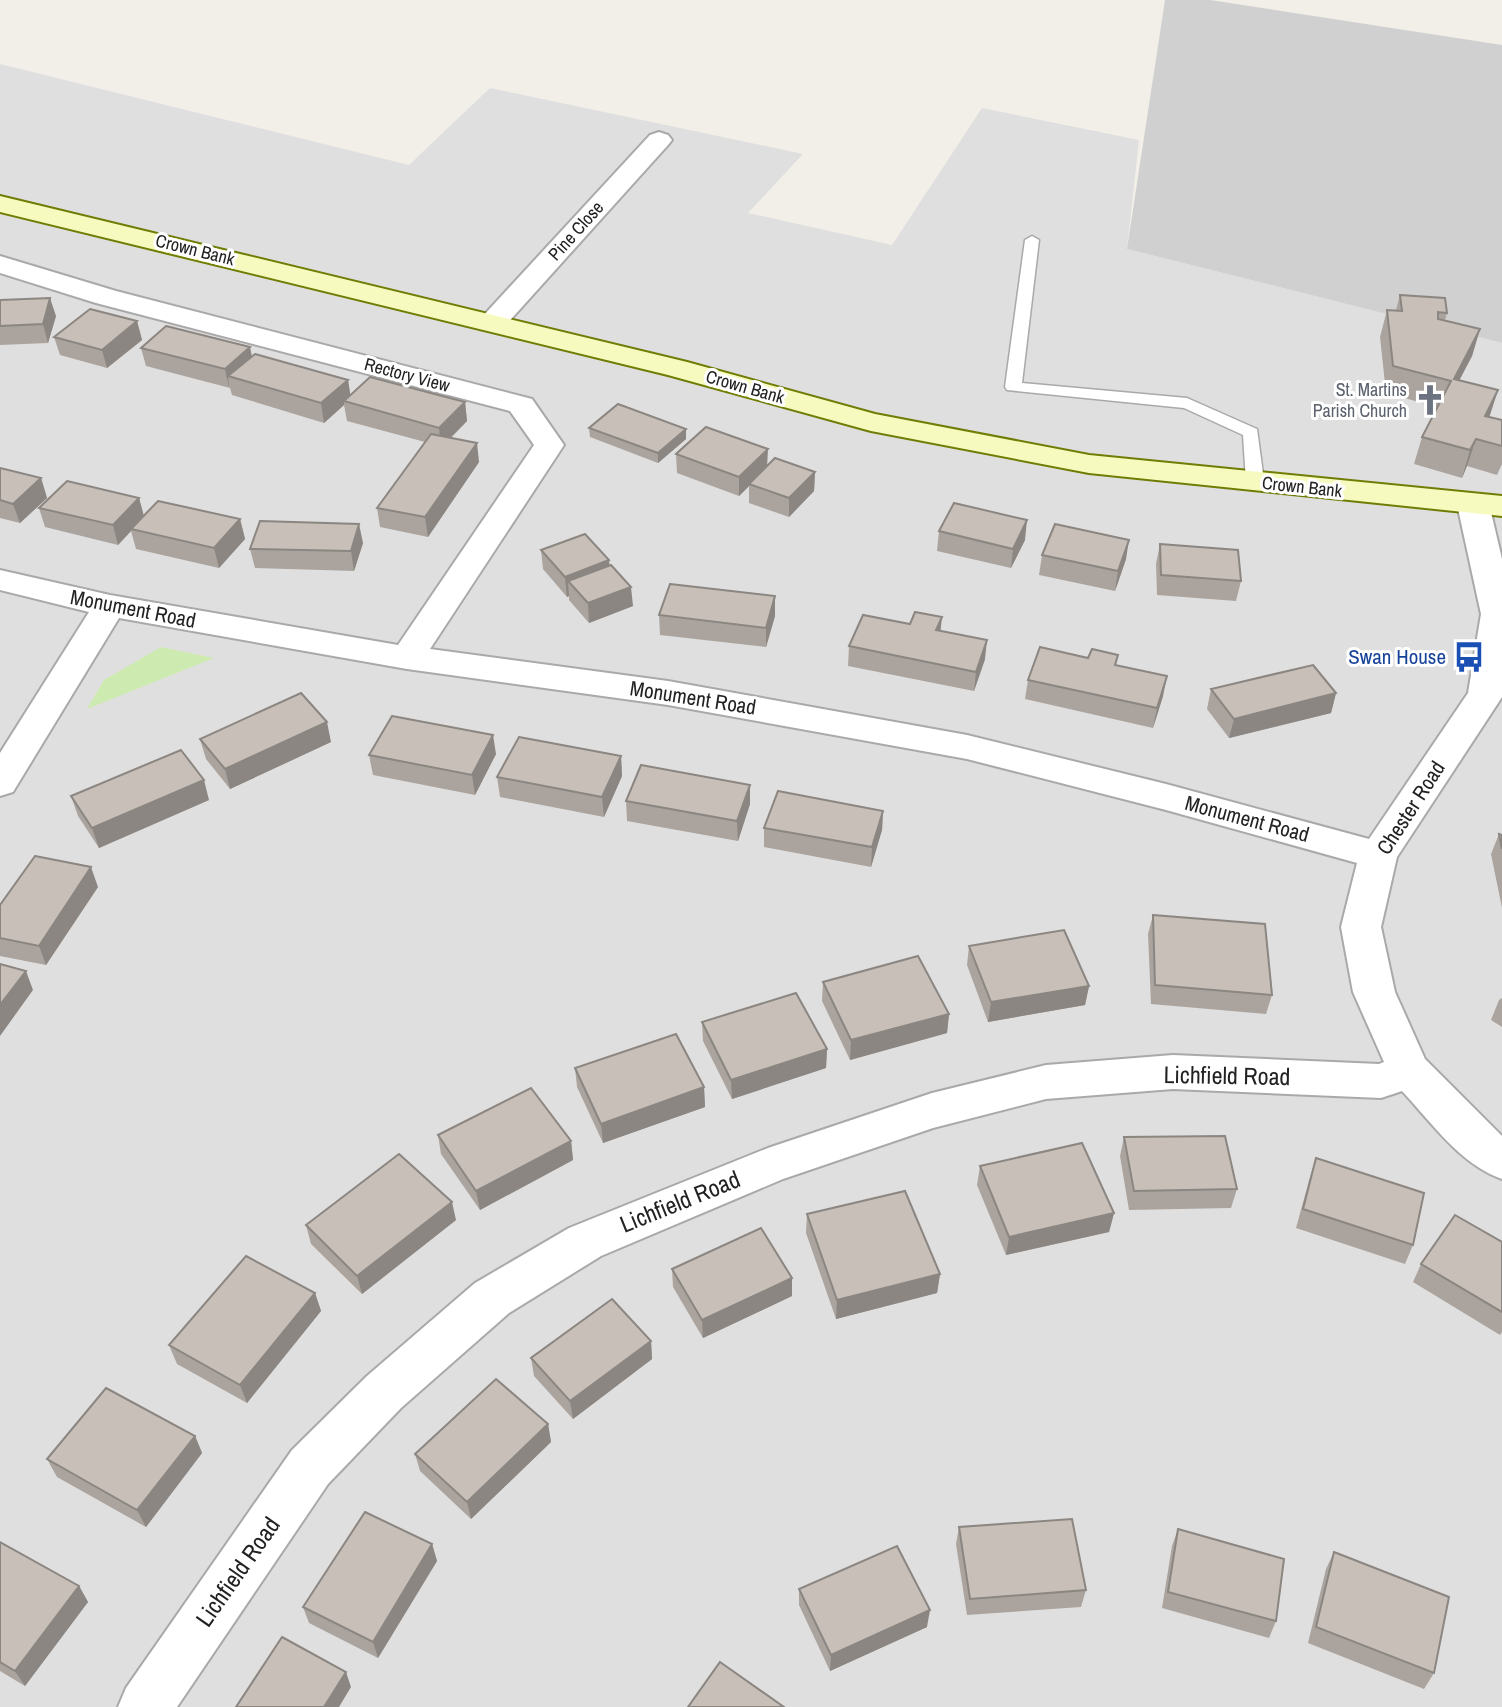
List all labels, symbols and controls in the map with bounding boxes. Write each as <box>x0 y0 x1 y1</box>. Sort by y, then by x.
street label: Pine Close <box>542 195 609 266</box>
street label: Crown Bank <box>153 228 238 272</box>
street label: Rectory View <box>362 351 453 398</box>
street label: Crown Bank <box>703 363 788 410</box>
place label: St. Martins Parish Church <box>1313 377 1407 423</box>
church icon: St. Martins Parish Church <box>1413 383 1447 417</box>
street label: Crown Bank <box>1261 470 1344 503</box>
street label: Monument Road <box>68 582 198 635</box>
bus stop icon: Swan House <box>1452 640 1486 674</box>
place label: Swan House <box>1348 642 1446 671</box>
street label: Monument Road <box>628 673 758 722</box>
street label: Chester Road <box>1369 755 1452 860</box>
street label: Monument Road <box>1182 788 1312 849</box>
street label: Lichfield Road <box>1163 1058 1291 1092</box>
street label: Lichfield Road <box>615 1162 744 1240</box>
street label: Lichfield Road <box>188 1510 287 1633</box>

